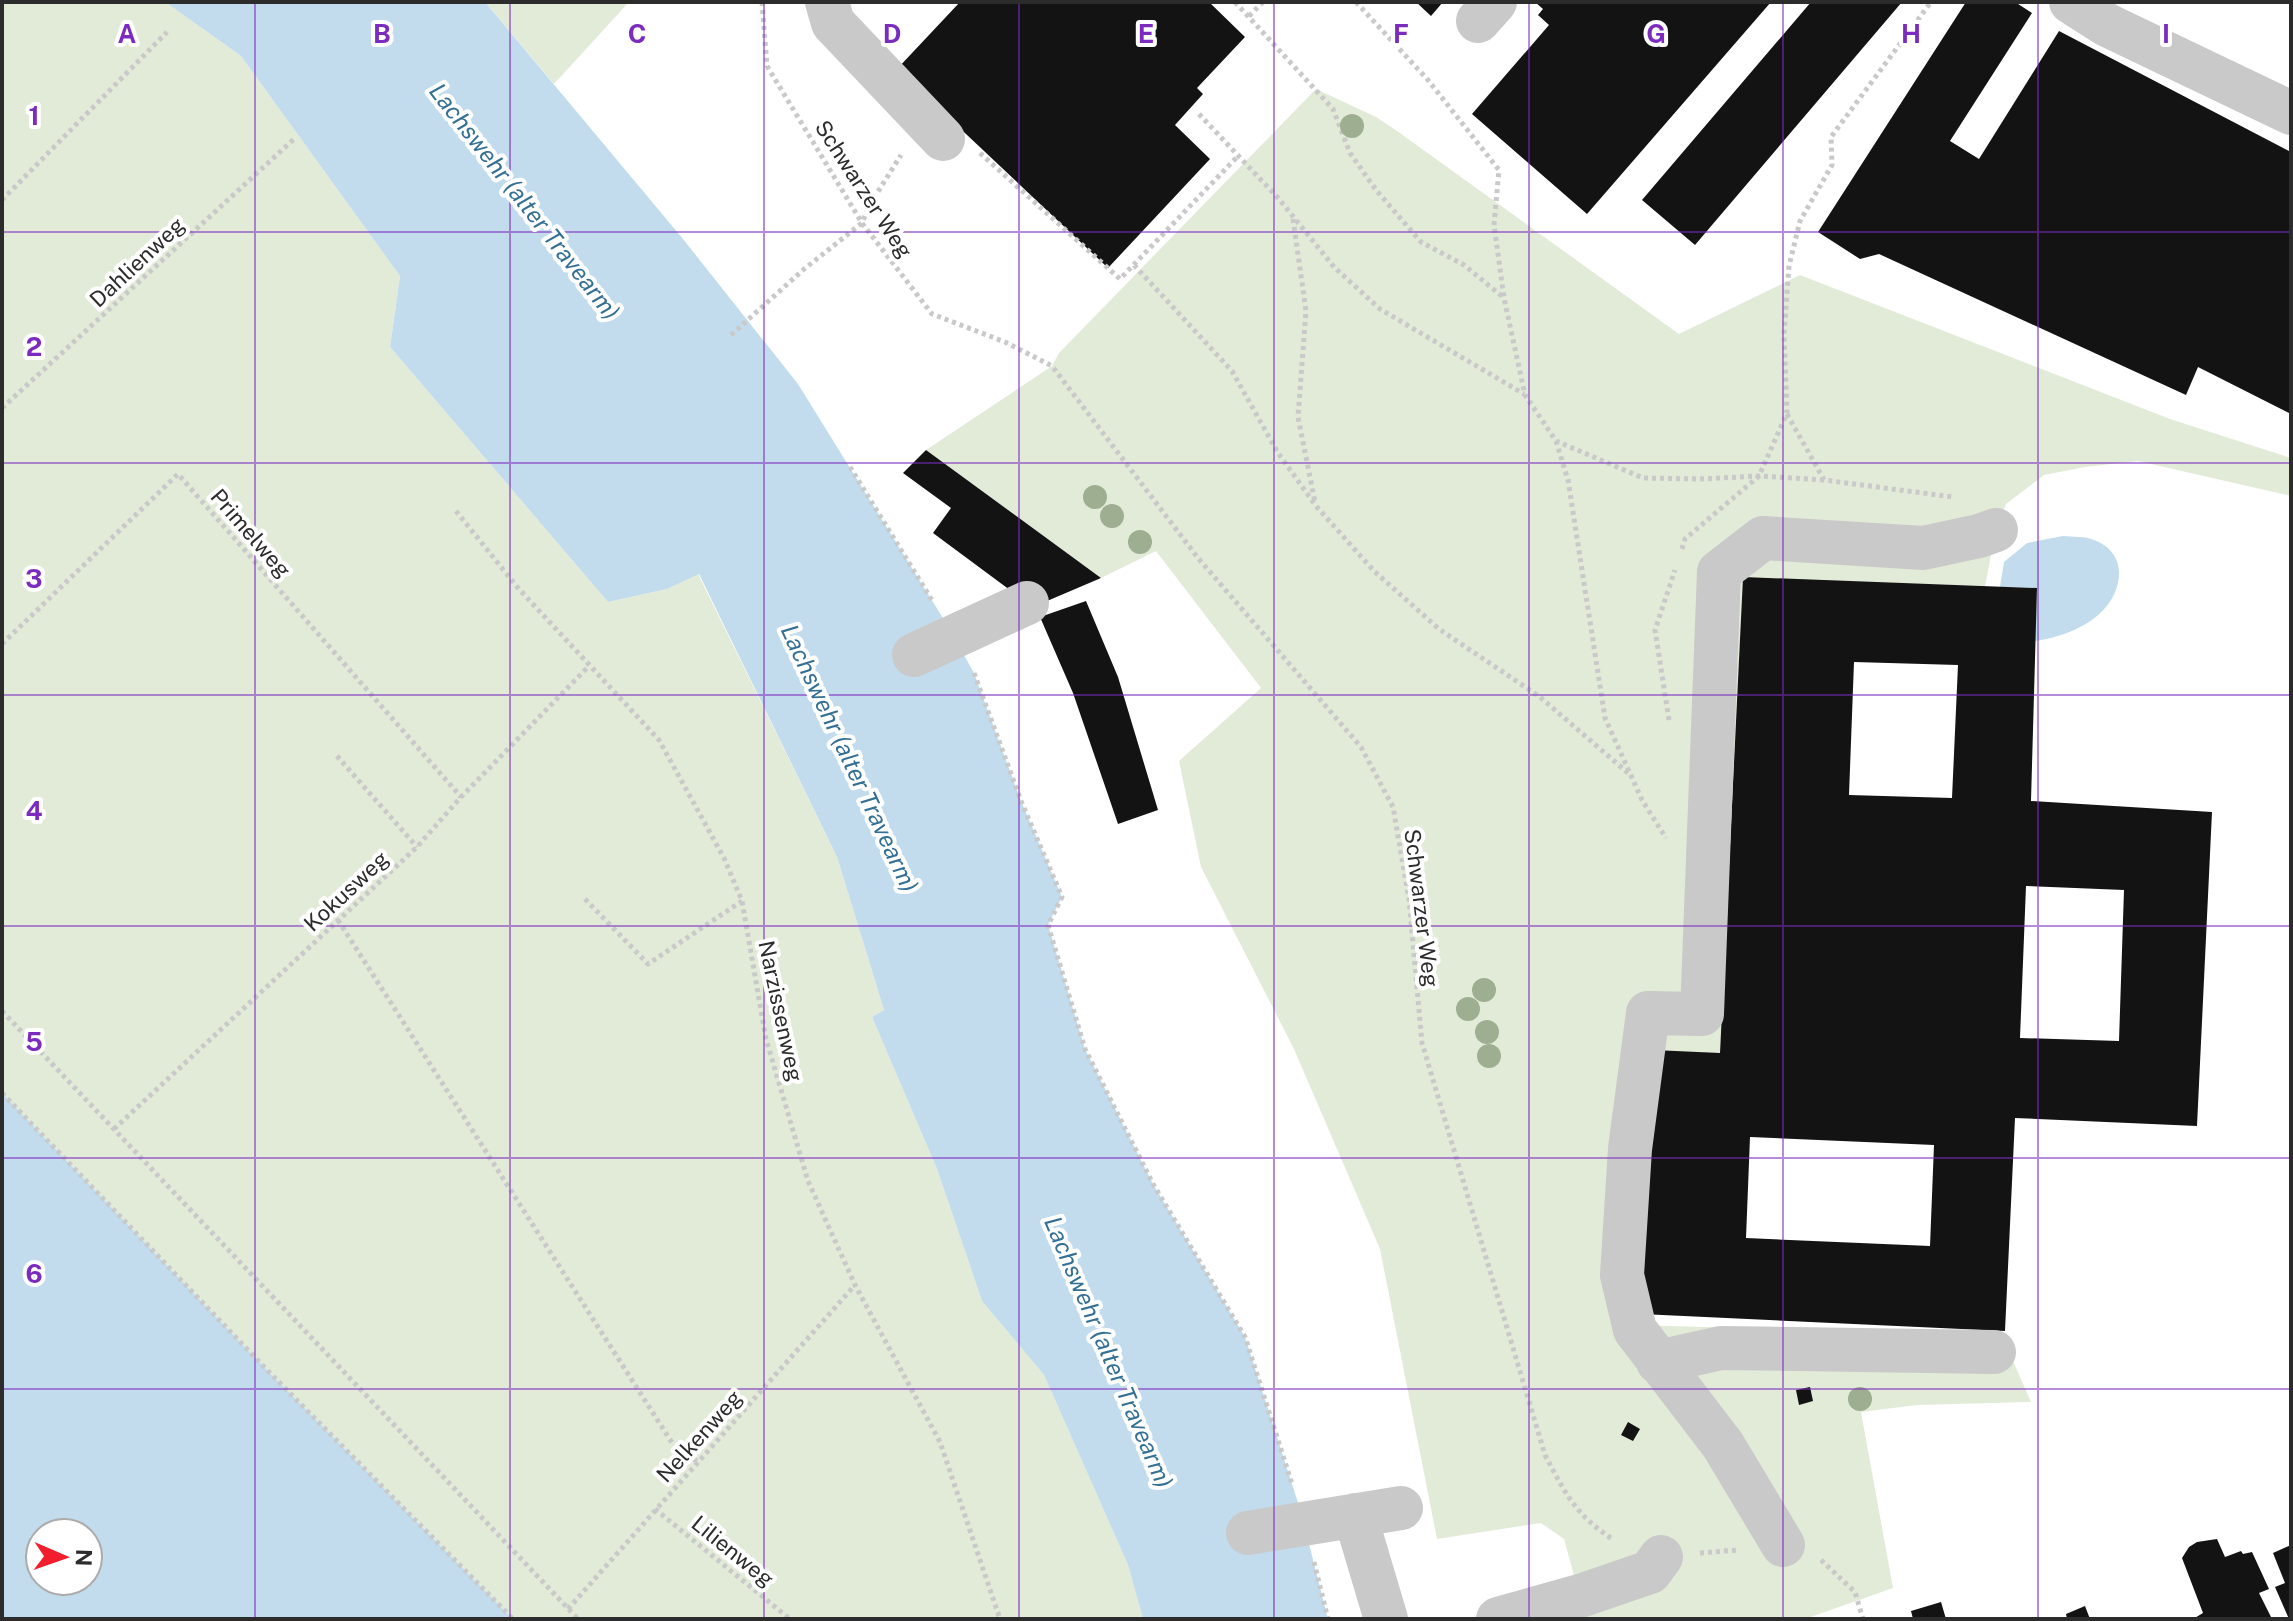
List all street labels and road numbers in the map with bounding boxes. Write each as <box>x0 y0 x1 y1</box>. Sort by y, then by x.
street label: Schwarzer Weg <box>810 115 918 263</box>
street label: Dahlienweg <box>84 212 190 312</box>
street label: Primelweg <box>205 483 297 583</box>
street label: Schwarzer Weg <box>1399 827 1445 989</box>
street label: Kokusweg <box>298 845 394 937</box>
street label: Narzissenweg <box>753 938 809 1084</box>
street label: Nelkenweg <box>651 1385 747 1487</box>
street label: Lilienweg <box>687 1510 779 1592</box>

